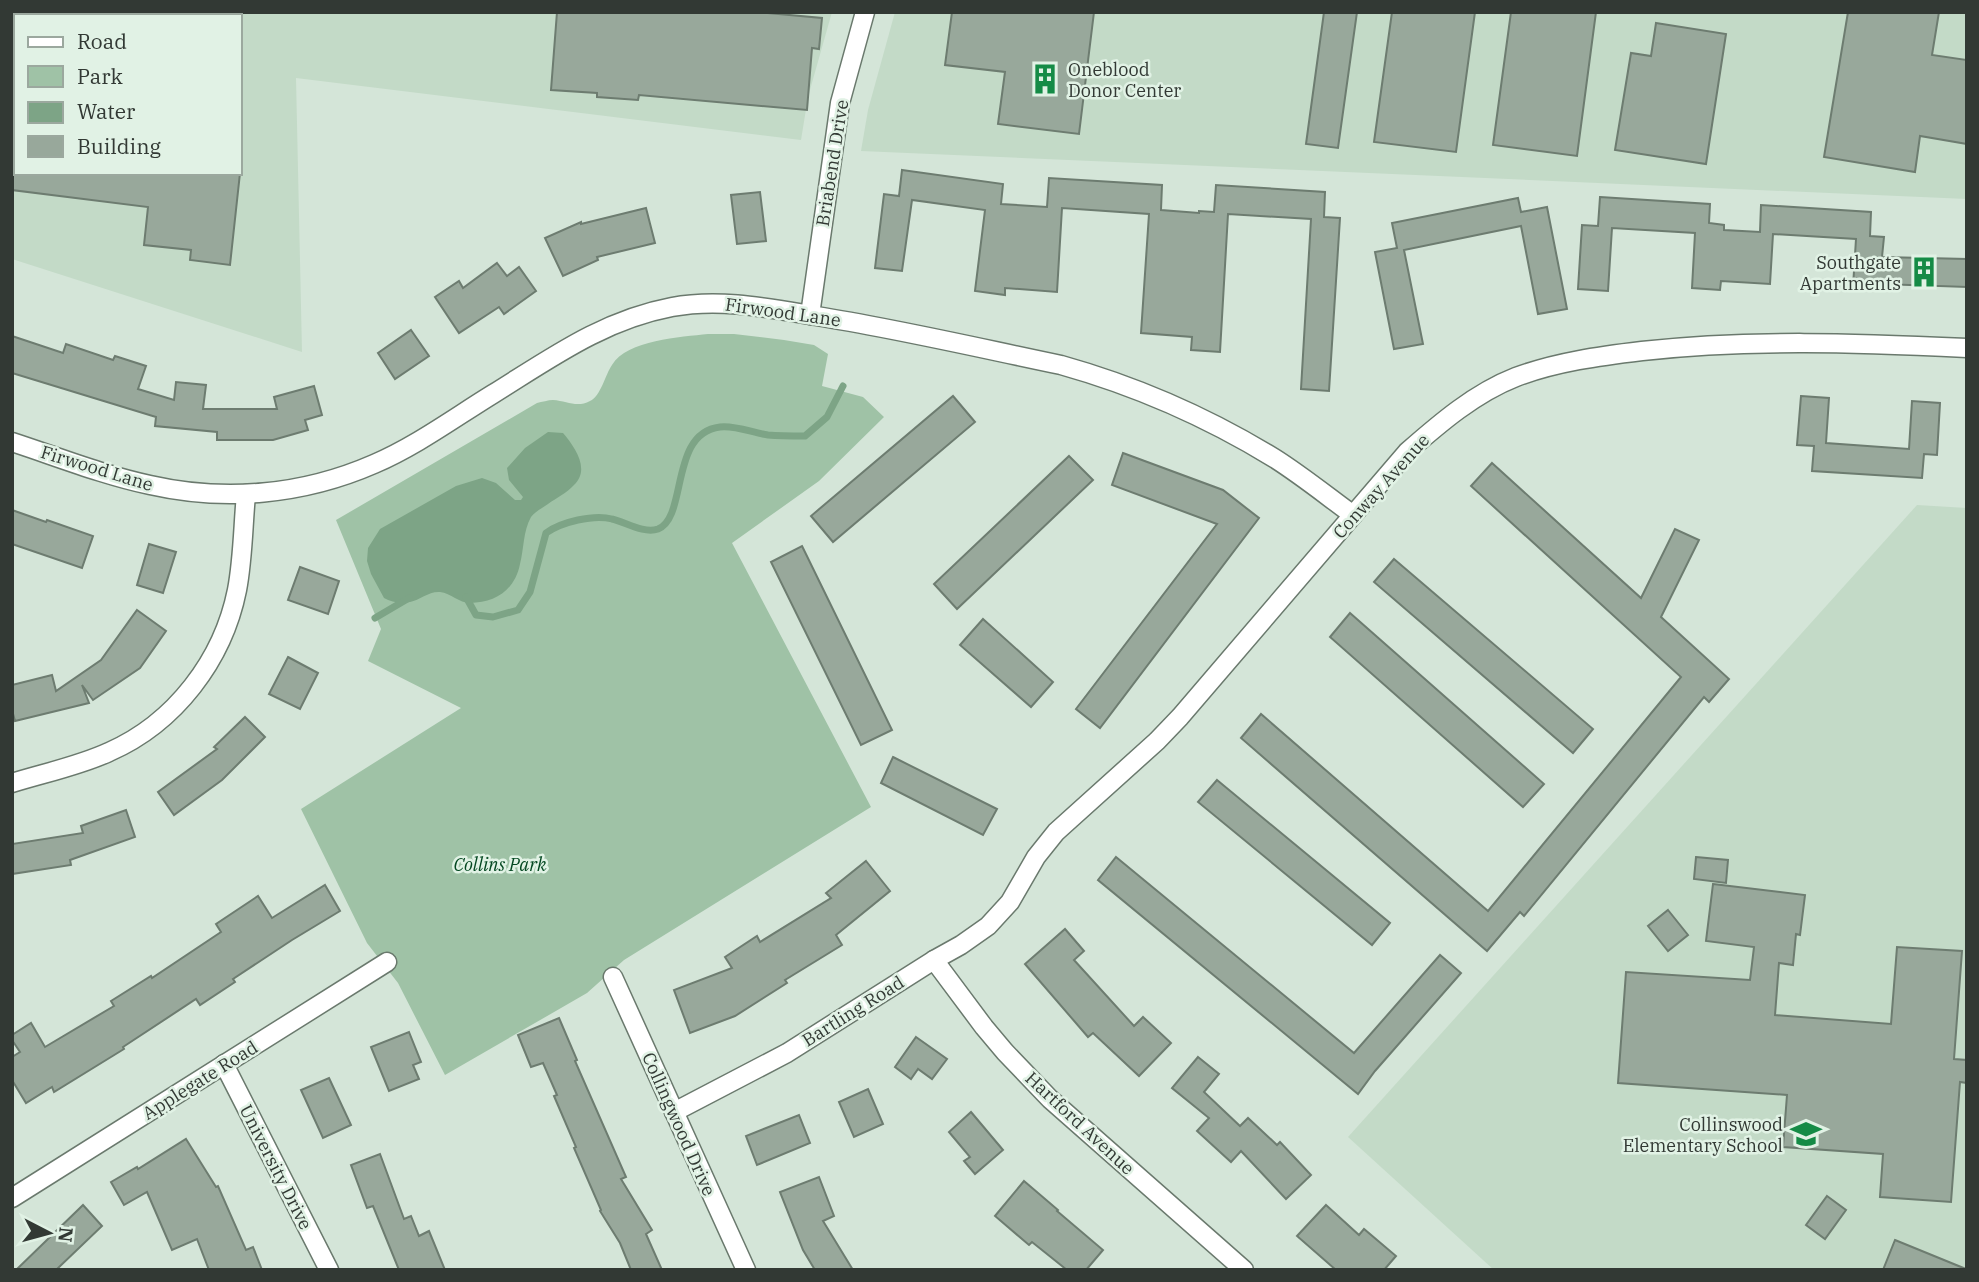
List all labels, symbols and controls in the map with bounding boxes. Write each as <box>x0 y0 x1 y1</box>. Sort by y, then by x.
legend <box>14 14 242 175</box>
text: Road <box>77 27 127 55</box>
place label: Oneblood Donor Center <box>1068 58 1181 102</box>
text: Park <box>77 62 124 90</box>
building icon: Oneblood Donor Center <box>1028 62 1062 96</box>
text: Water <box>77 97 136 125</box>
street label: Briabend Drive <box>811 98 853 228</box>
text: Building <box>77 132 162 160</box>
place label: Southgate Apartments <box>1800 251 1901 295</box>
building icon: Southgate Apartments <box>1907 255 1941 289</box>
street label: Firwood Lane <box>724 293 842 331</box>
street label: Conway Avenue <box>1328 429 1434 543</box>
street label: Firwood Lane <box>38 440 156 496</box>
park label: Collins Park <box>453 853 547 876</box>
street label: Bartling Road <box>798 971 908 1051</box>
street label: Applegate Road <box>138 1035 262 1125</box>
street label: Collingwood Drive <box>637 1049 721 1199</box>
street label: Hartford Avenue <box>1021 1066 1139 1180</box>
street label: University Drive <box>235 1101 317 1233</box>
place label: Collinswood Elementary School <box>1623 1113 1783 1157</box>
school or university icon: Collinswood Elementary School <box>1789 1117 1823 1151</box>
north arrow <box>14 1198 84 1268</box>
text: N <box>53 1226 79 1244</box>

